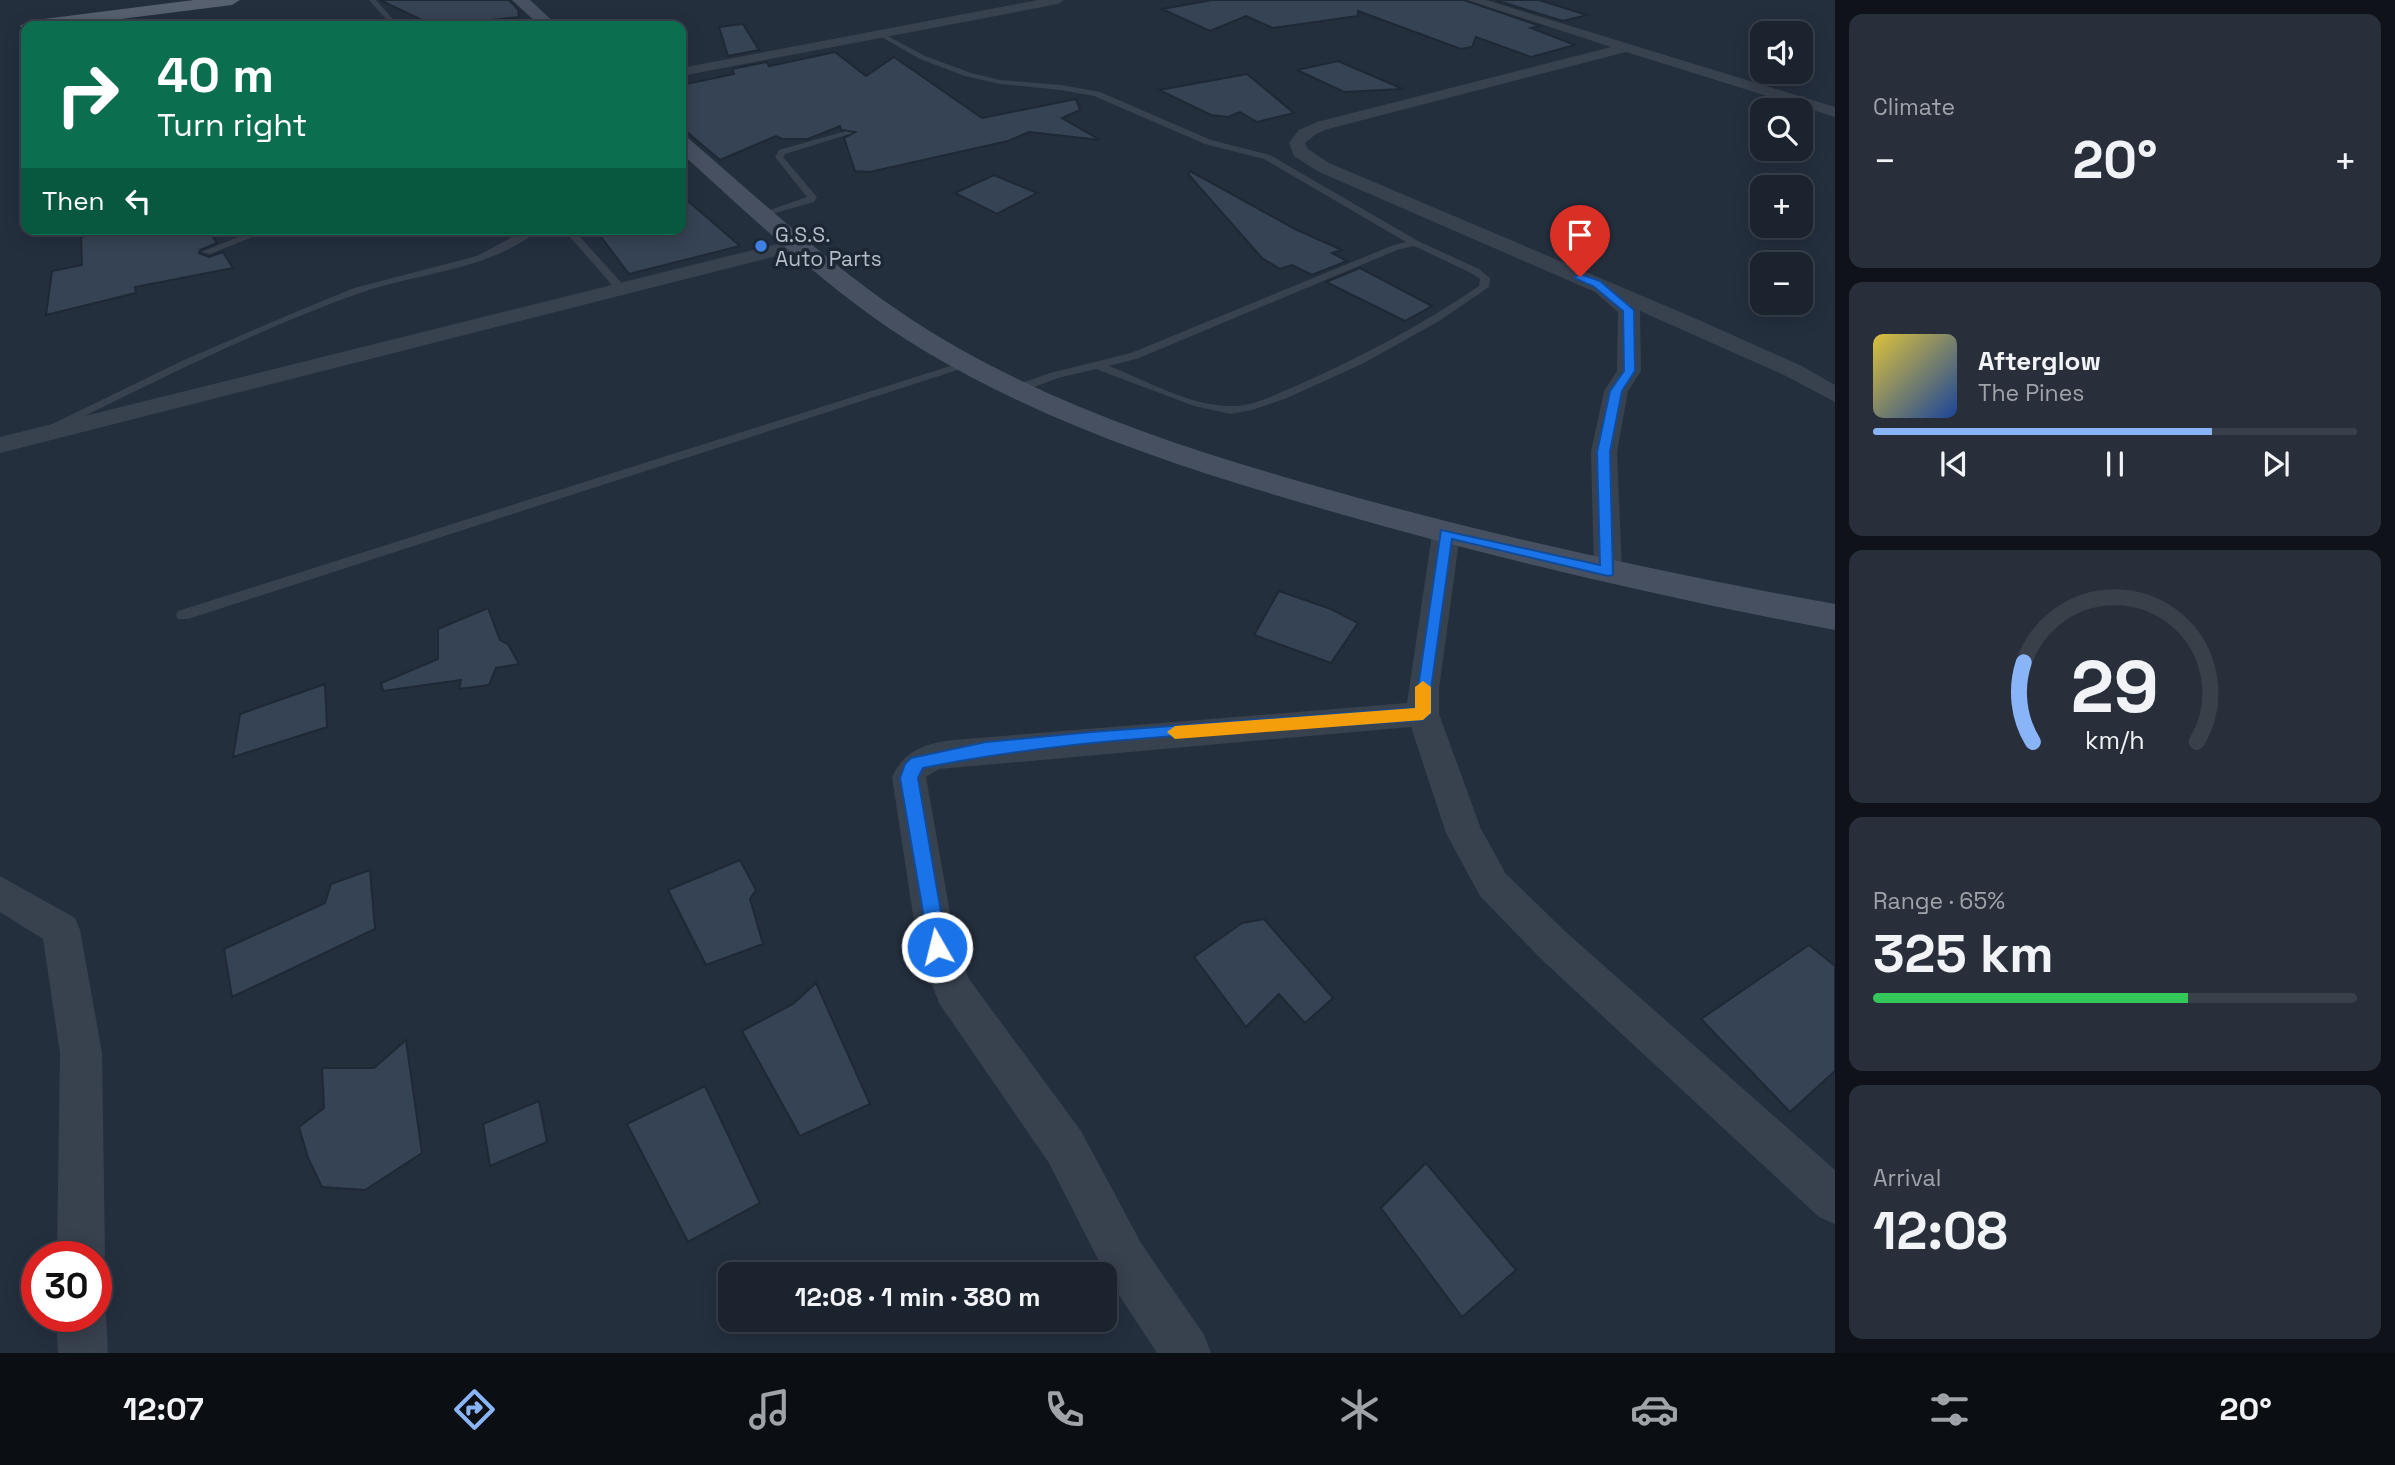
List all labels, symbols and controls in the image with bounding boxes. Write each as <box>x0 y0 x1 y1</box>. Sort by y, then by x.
map controls <box>1750 21 1813 315</box>
button: sound <box>1750 21 1813 84</box>
text: 40 m <box>157 44 274 106</box>
icon: right <box>42 49 133 140</box>
text: Climate <box>1873 92 1955 122</box>
button: search <box>1750 98 1813 161</box>
text: Turn right <box>157 105 307 145</box>
text: 20° <box>2072 127 2158 193</box>
text: − <box>1873 137 1897 185</box>
text: + <box>2333 137 2357 185</box>
button: + <box>1750 175 1813 238</box>
icon: left <box>119 182 157 220</box>
text: Then <box>42 184 105 218</box>
pin <box>1550 205 1610 277</box>
icon: arrive <box>1561 216 1599 254</box>
place label: G.S.S. Auto Parts <box>775 221 882 272</box>
marker: G.S.S. Auto Parts <box>753 238 769 254</box>
button: − <box>1750 252 1813 315</box>
text: Afterglow <box>1978 344 2101 378</box>
text: The Pines <box>1978 378 2084 408</box>
icon: previous <box>1935 445 1973 483</box>
icon: pause <box>2096 445 2134 483</box>
icon: next <box>2257 445 2295 483</box>
text: 29 <box>2071 641 2159 734</box>
text: km/h <box>2085 724 2145 756</box>
text: Range · 65% <box>1873 886 2005 916</box>
position arrow <box>900 910 974 984</box>
text: 325 km <box>1873 921 2054 987</box>
text: Arrival <box>1873 1163 1941 1193</box>
text: 12:08 <box>1873 1198 2008 1264</box>
speed limit sign: 30 <box>21 1241 112 1332</box>
text: 12:08 · 1 min · 380 m <box>795 1280 1040 1314</box>
icon: directions <box>450 1385 499 1434</box>
icon: music <box>745 1385 794 1434</box>
icon: phone <box>1040 1385 1089 1434</box>
icon: climate <box>1335 1385 1384 1434</box>
icon: car <box>1630 1385 1679 1434</box>
icon: filters <box>1925 1385 1974 1434</box>
text: 12:07 <box>123 1389 204 1429</box>
text: 20° <box>2220 1389 2272 1429</box>

